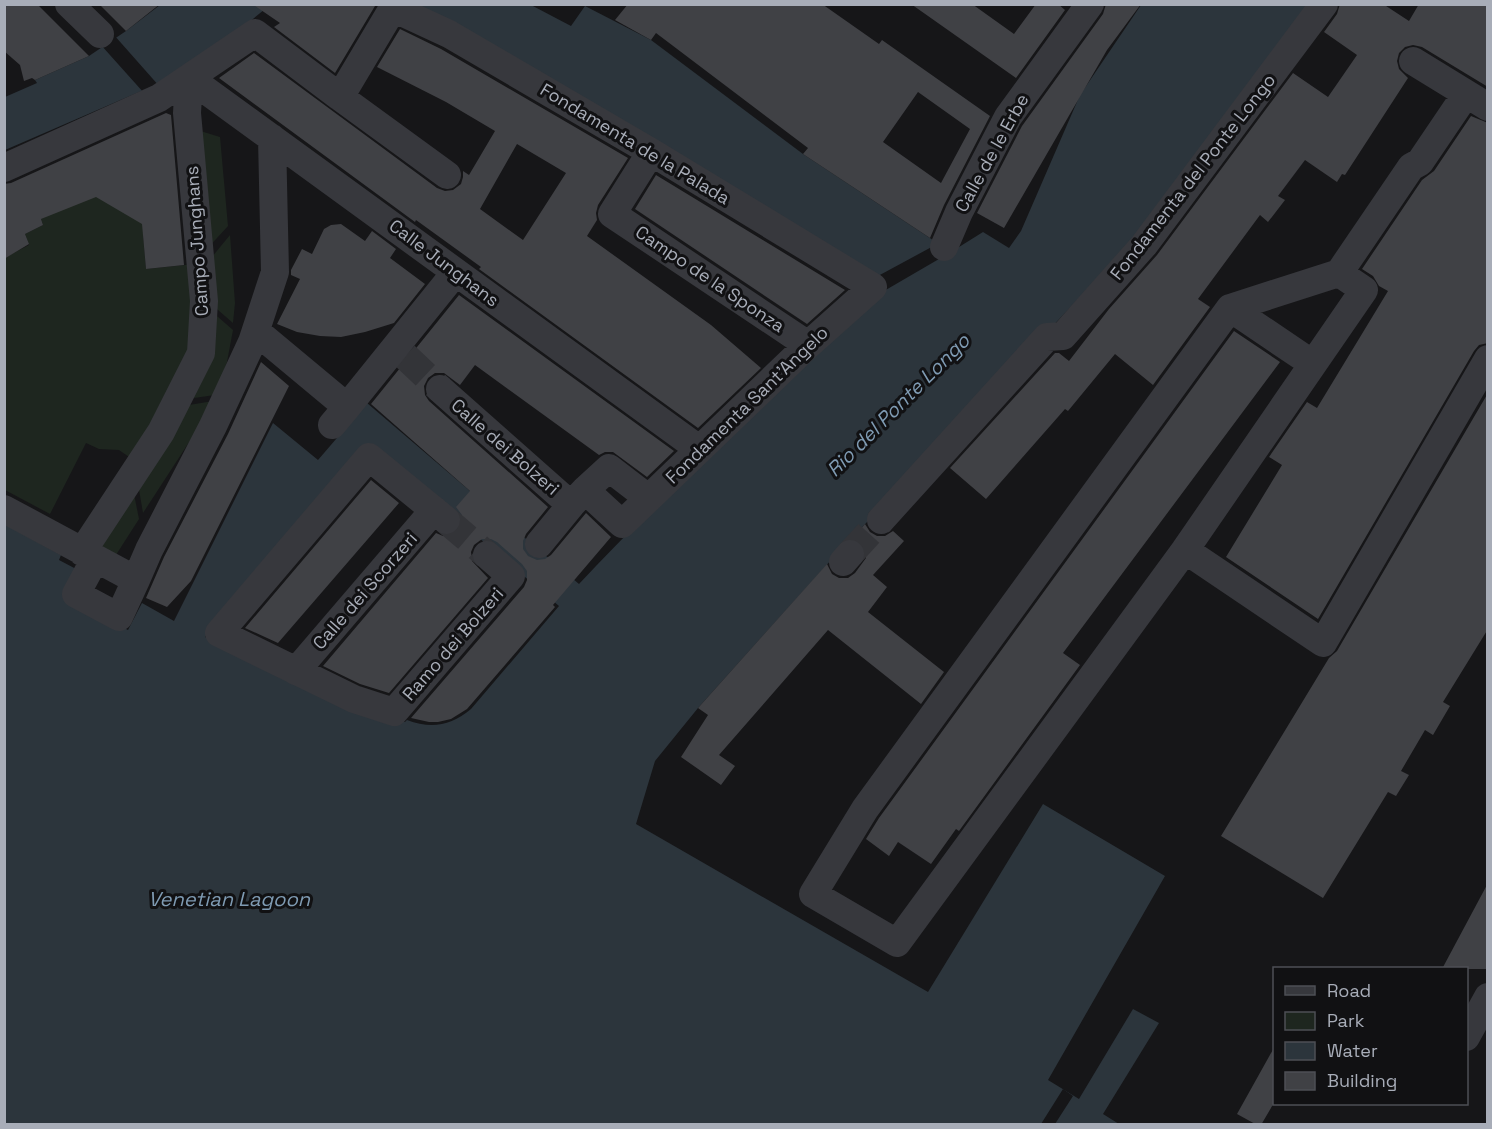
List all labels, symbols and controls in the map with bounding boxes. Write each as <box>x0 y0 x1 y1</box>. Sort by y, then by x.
street label: Fondamenta del Ponte Longo <box>1105 69 1280 284</box>
street label: Fondamenta de la Palada <box>536 78 734 209</box>
street label: Calle de le Erbe <box>950 90 1034 216</box>
street label: Campo Junghans <box>180 165 213 317</box>
street label: Calle Junghans <box>385 214 504 311</box>
street label: Campo de la Sponza <box>631 220 789 337</box>
street label: Fondamenta Sant'Angelo <box>660 321 833 488</box>
water label: Rio del Ponte Longo <box>821 327 976 482</box>
street label: Calle dei Bolzeri <box>447 393 564 500</box>
street label: Calle dei Scorzeri <box>307 527 422 654</box>
street label: Ramo dei Bolzeri <box>397 582 508 705</box>
water label: Venetian Lagoon <box>148 886 311 912</box>
legend <box>1273 967 1468 1105</box>
text: Road <box>1327 979 1371 1002</box>
text: Park <box>1327 1009 1365 1032</box>
text: Water <box>1327 1039 1378 1062</box>
text: Building <box>1327 1069 1397 1092</box>

